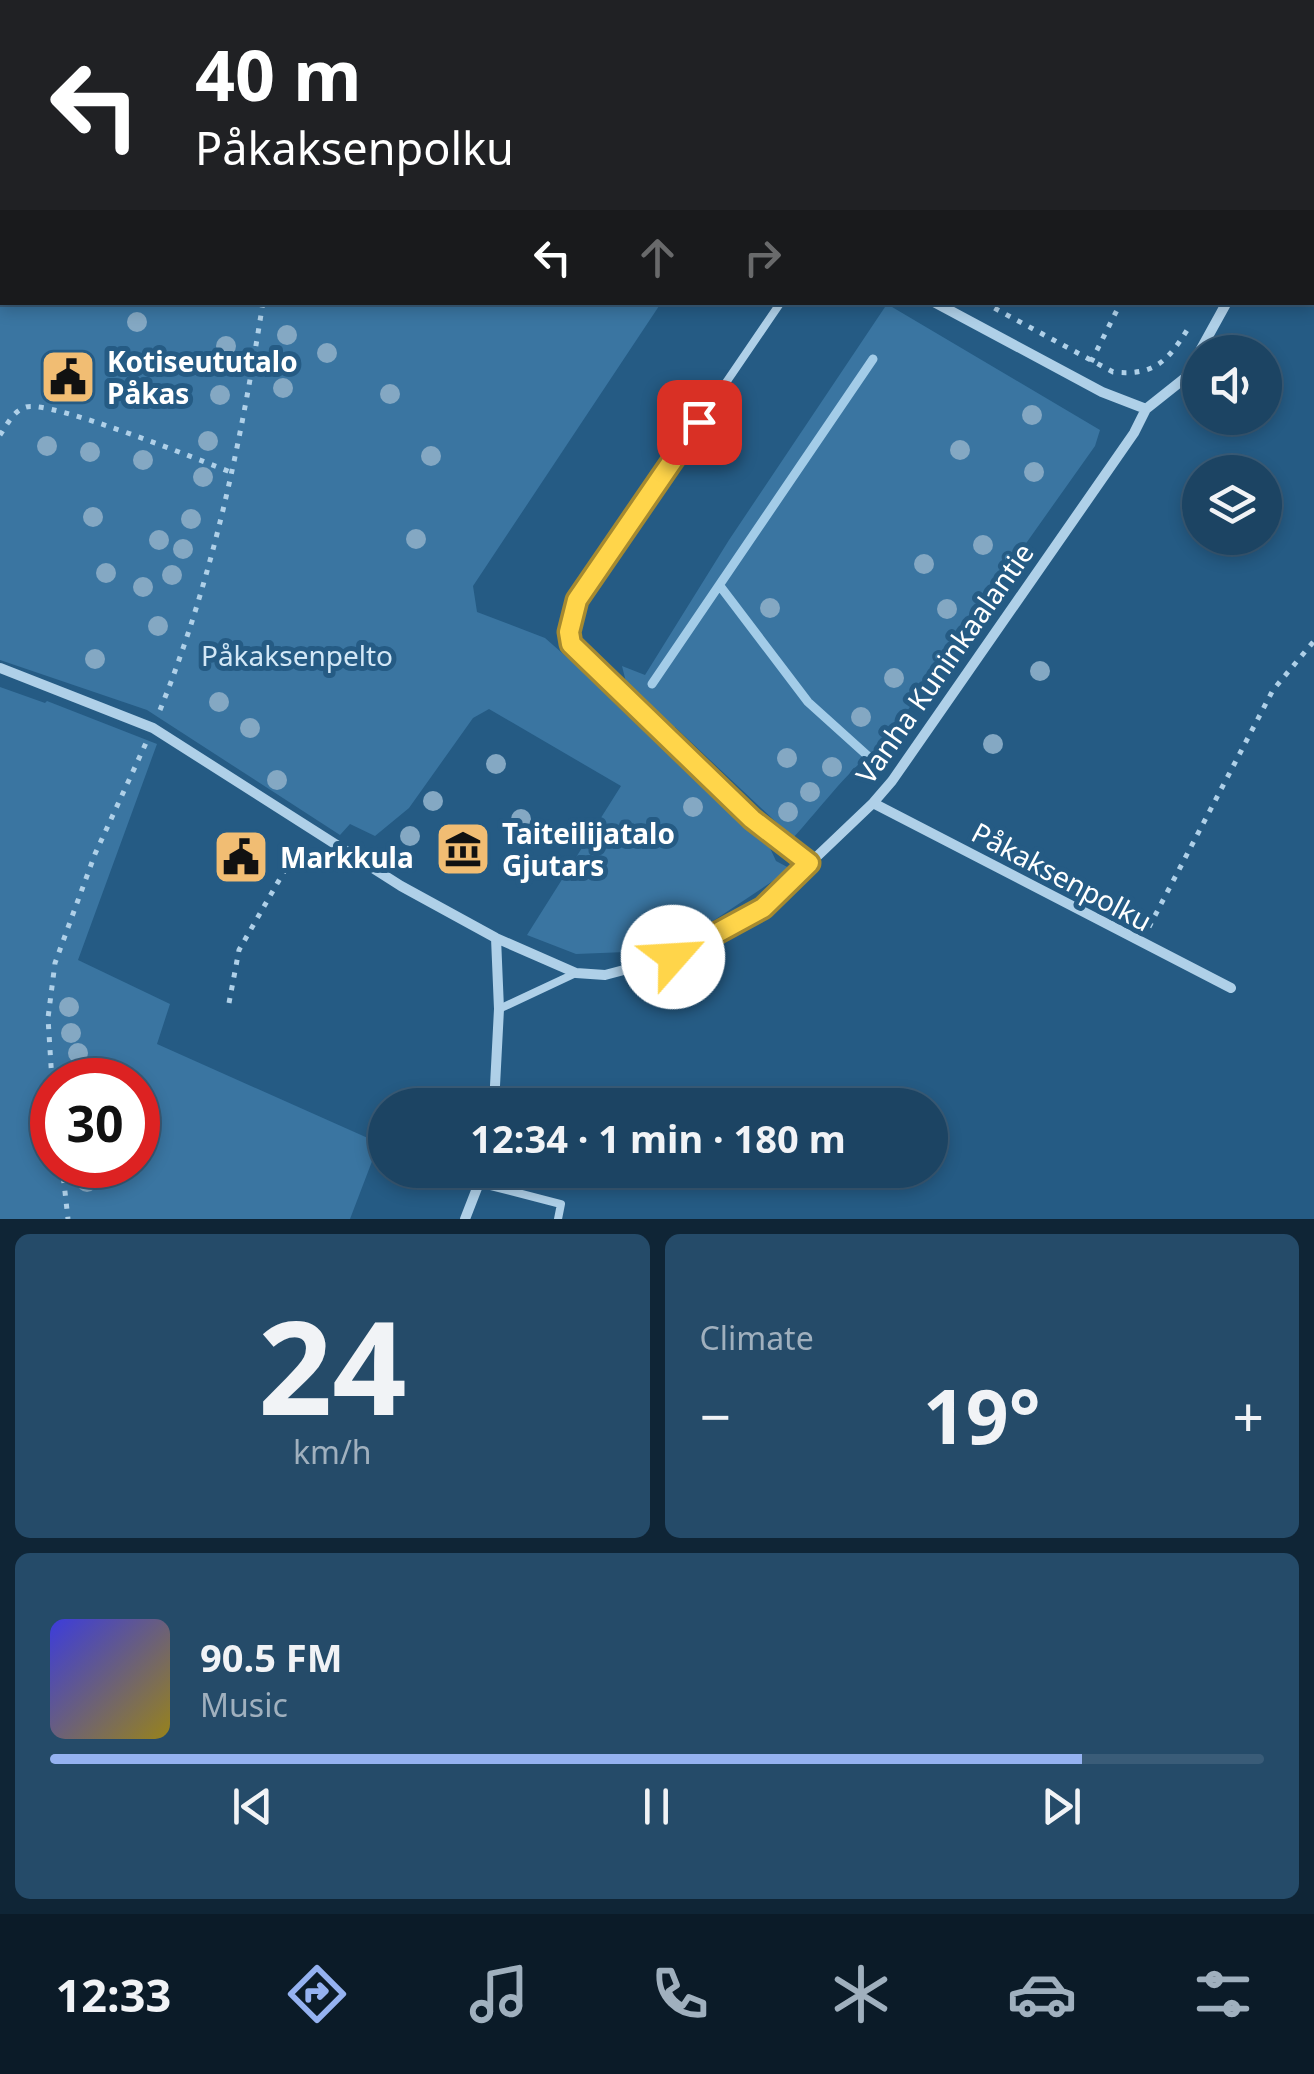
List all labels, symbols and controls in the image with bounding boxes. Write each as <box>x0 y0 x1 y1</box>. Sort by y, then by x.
text: 40 m <box>195 26 362 122</box>
icon: left <box>30 40 160 170</box>
text: Påkaksenpolku <box>195 117 514 178</box>
icon: left <box>525 230 580 285</box>
icon: ahead <box>630 230 685 285</box>
icon: right <box>735 230 790 285</box>
map controls <box>1182 335 1282 555</box>
button: sound <box>1182 335 1282 435</box>
place label: Kotiseututalo Påkas <box>107 342 298 412</box>
public building icon: Kotiseututalo Påkas <box>38 347 98 407</box>
pin <box>657 380 742 465</box>
icon: arrive <box>672 395 727 450</box>
button: layers <box>1182 455 1282 555</box>
street label: Vanha Kuninkaalantie <box>846 535 1042 791</box>
park label: Påkaksenpelto <box>201 636 393 674</box>
street label: Påkaksenpolku <box>965 813 1159 939</box>
place label: Taiteilijatalo Gjutars <box>502 814 675 884</box>
museum icon: Taiteilijatalo Gjutars <box>433 819 493 879</box>
public building icon: Markkula <box>211 827 271 887</box>
place label: Markkula <box>280 838 414 876</box>
position arrow <box>621 905 725 1009</box>
speed limit sign: 30 <box>30 1058 160 1188</box>
text: 12:34 · 1 min · 180 m <box>470 1112 846 1164</box>
text: 24 <box>258 1276 407 1453</box>
text: Climate <box>700 1316 814 1359</box>
text: 19° <box>923 1364 1041 1466</box>
text: − <box>700 1378 731 1453</box>
text: + <box>1233 1378 1264 1453</box>
text: km/h <box>293 1430 372 1473</box>
text: 90.5 FM <box>200 1631 342 1683</box>
text: Music <box>200 1683 288 1726</box>
icon: previous <box>225 1779 280 1834</box>
icon: pause <box>629 1779 684 1834</box>
icon: next <box>1034 1779 1089 1834</box>
icon: directions <box>282 1959 352 2029</box>
icon: music <box>464 1959 534 2029</box>
icon: phone <box>645 1959 715 2029</box>
icon: climate <box>826 1959 896 2029</box>
icon: car <box>1007 1959 1077 2029</box>
icon: filters <box>1188 1959 1258 2029</box>
text: 12:33 <box>56 1964 171 2025</box>

